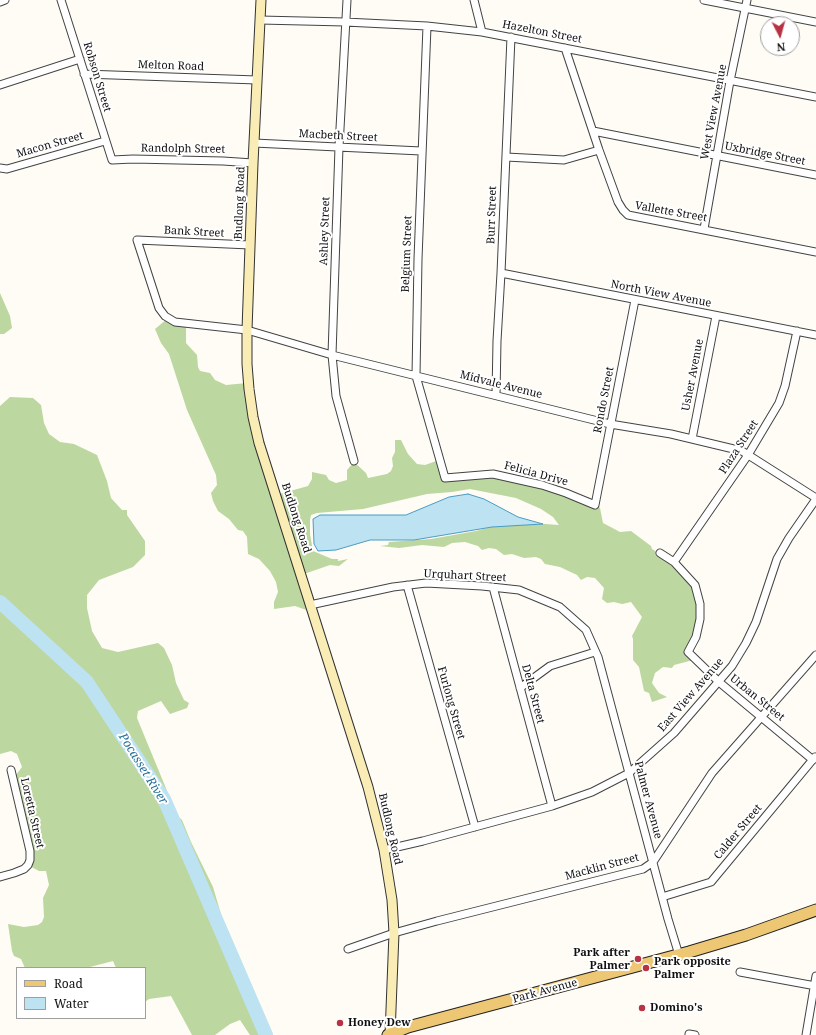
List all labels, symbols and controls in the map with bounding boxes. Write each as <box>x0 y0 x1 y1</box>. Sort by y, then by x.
north arrow <box>760 16 800 56</box>
street label: Hazelton Street <box>501 18 583 46</box>
text: N <box>776 40 786 55</box>
street label: Robson Street <box>80 41 114 113</box>
street label: Melton Road <box>138 58 204 74</box>
street label: West View Avenue <box>698 63 730 161</box>
street label: Macbeth Street <box>298 127 378 145</box>
street label: Macon Street <box>15 129 85 161</box>
street label: Uxbridge Street <box>724 140 806 168</box>
street label: Randolph Street <box>141 142 225 156</box>
street label: Budlong Road <box>232 166 248 240</box>
street label: Burr Street <box>484 186 500 244</box>
street label: Ashley Street <box>317 196 333 266</box>
street label: Vallette Street <box>634 199 708 225</box>
street label: Belgium Street <box>399 215 415 293</box>
street label: Bank Street <box>163 224 225 240</box>
street label: North View Avenue <box>610 278 712 310</box>
street label: Usher Avenue <box>680 338 706 412</box>
street label: Rondo Street <box>591 366 617 434</box>
street label: Midvale Avenue <box>458 368 544 402</box>
street label: Plaza Street <box>717 418 761 476</box>
street label: Felicia Drive <box>503 459 569 489</box>
street label: Budlong Road <box>278 481 314 555</box>
street label: Urquhart Street <box>423 567 507 585</box>
street label: East View Avenue <box>655 655 727 735</box>
street label: Delta Street <box>519 663 547 725</box>
street label: Furlong Street <box>434 665 468 741</box>
street label: Urban Street <box>727 672 787 724</box>
water label: Pocasset River <box>115 731 171 807</box>
street label: Palmer Avenue <box>631 760 665 840</box>
street label: Loretta Street <box>17 777 47 849</box>
street label: Budlong Road <box>375 792 405 866</box>
street label: Calder Street <box>711 802 765 862</box>
street label: Macklin Street <box>564 851 640 883</box>
place label: Park after Palmer <box>573 946 630 972</box>
marker: Park after Palmer <box>633 954 643 964</box>
place label: Park opposite Palmer <box>654 955 731 981</box>
marker: Park opposite Palmer <box>641 963 651 973</box>
legend <box>16 967 146 1019</box>
text: Road <box>54 975 83 992</box>
street label: Park Avenue <box>511 976 579 1006</box>
text: Water <box>54 995 89 1012</box>
place label: Domino's <box>650 1001 702 1015</box>
marker: Domino's <box>637 1003 647 1013</box>
place label: Honey Dew <box>348 1016 411 1030</box>
marker: Honey Dew <box>335 1018 345 1028</box>

